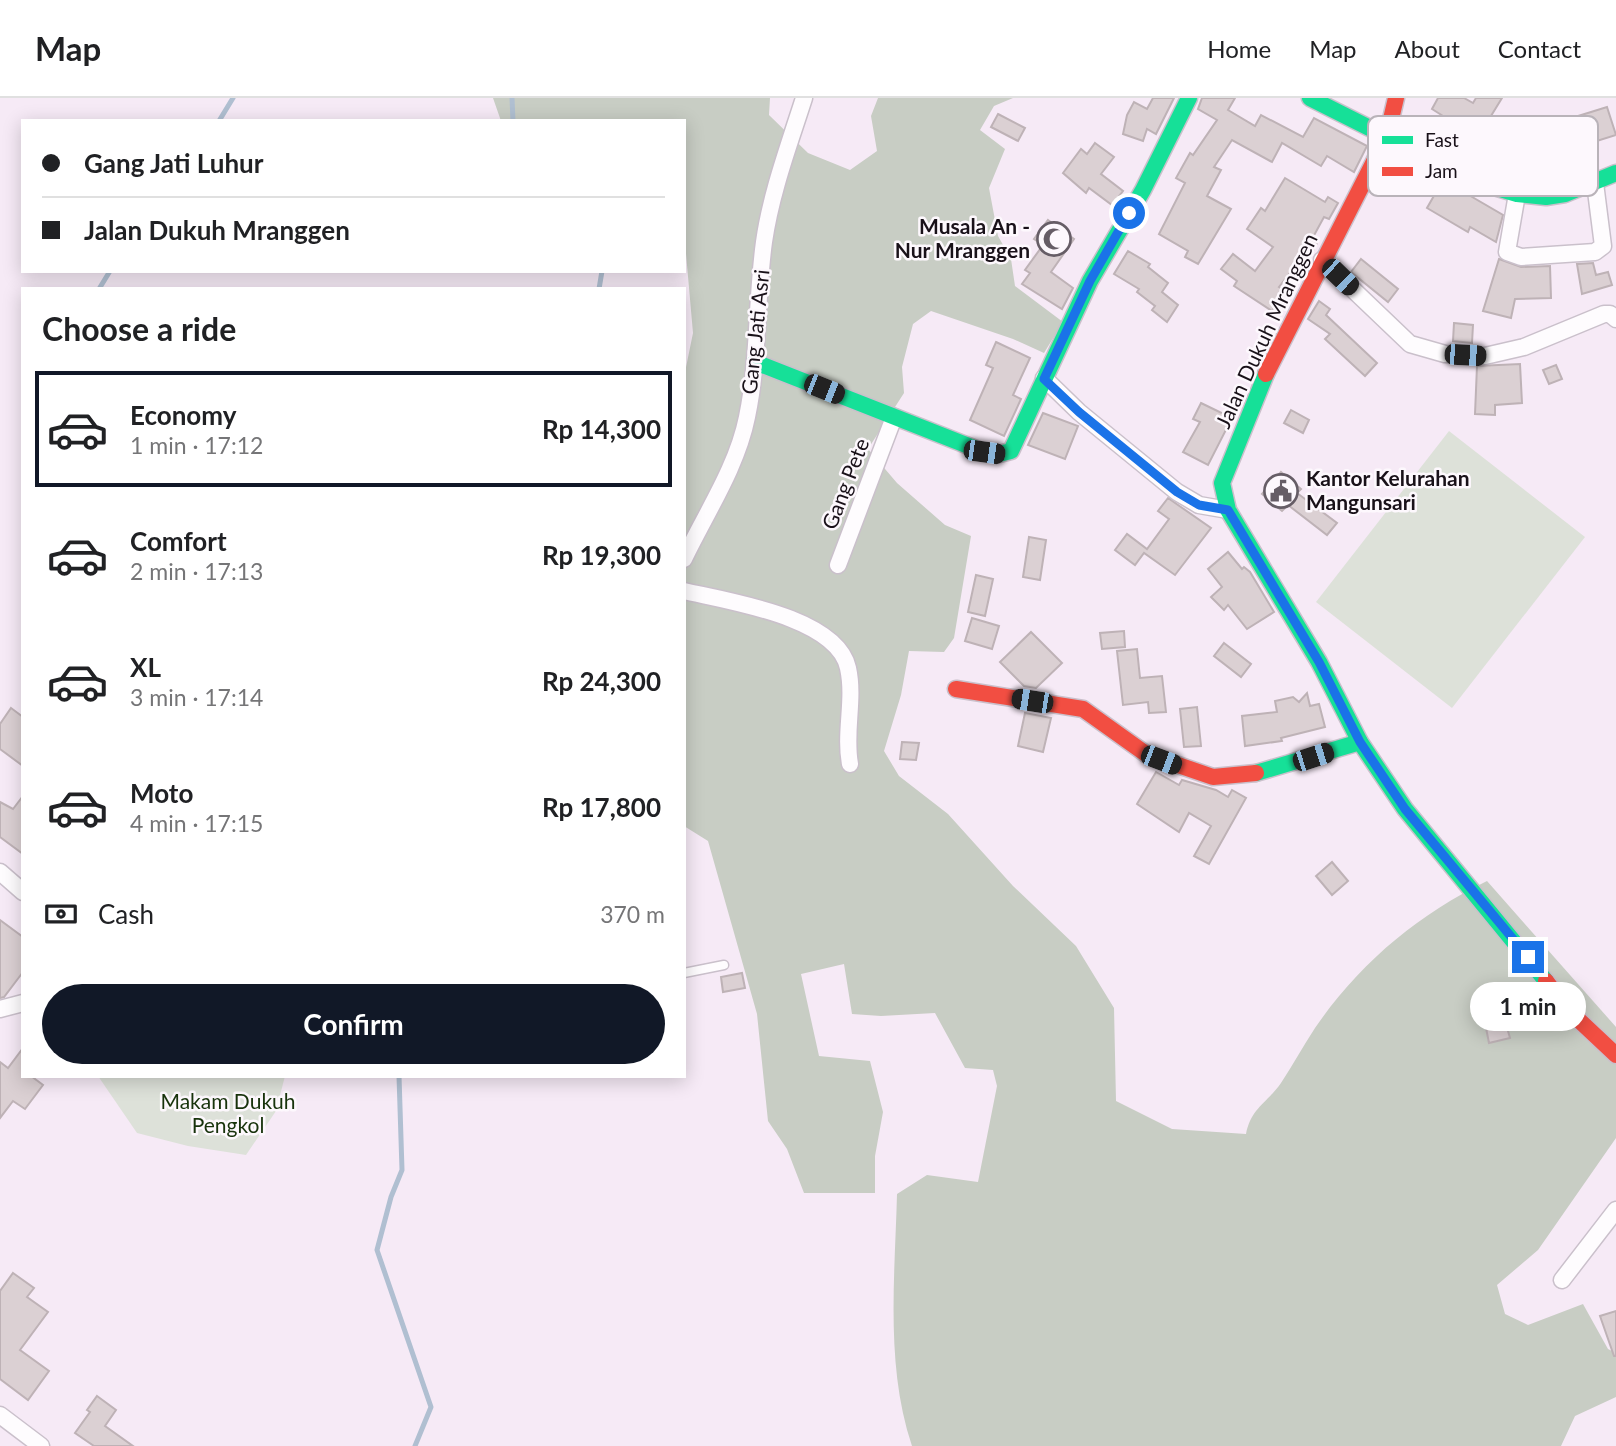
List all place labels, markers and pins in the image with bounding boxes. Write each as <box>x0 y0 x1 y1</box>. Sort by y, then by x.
place label: Musala An - Nur Mranggen <box>895 213 1030 262</box>
mosque icon: Musala An - Nur Mranggen <box>1035 220 1073 258</box>
place label: Kantor Kelurahan Mangunsari <box>1306 465 1470 514</box>
public building icon: Kantor Kelurahan Mangunsari <box>1262 472 1300 510</box>

